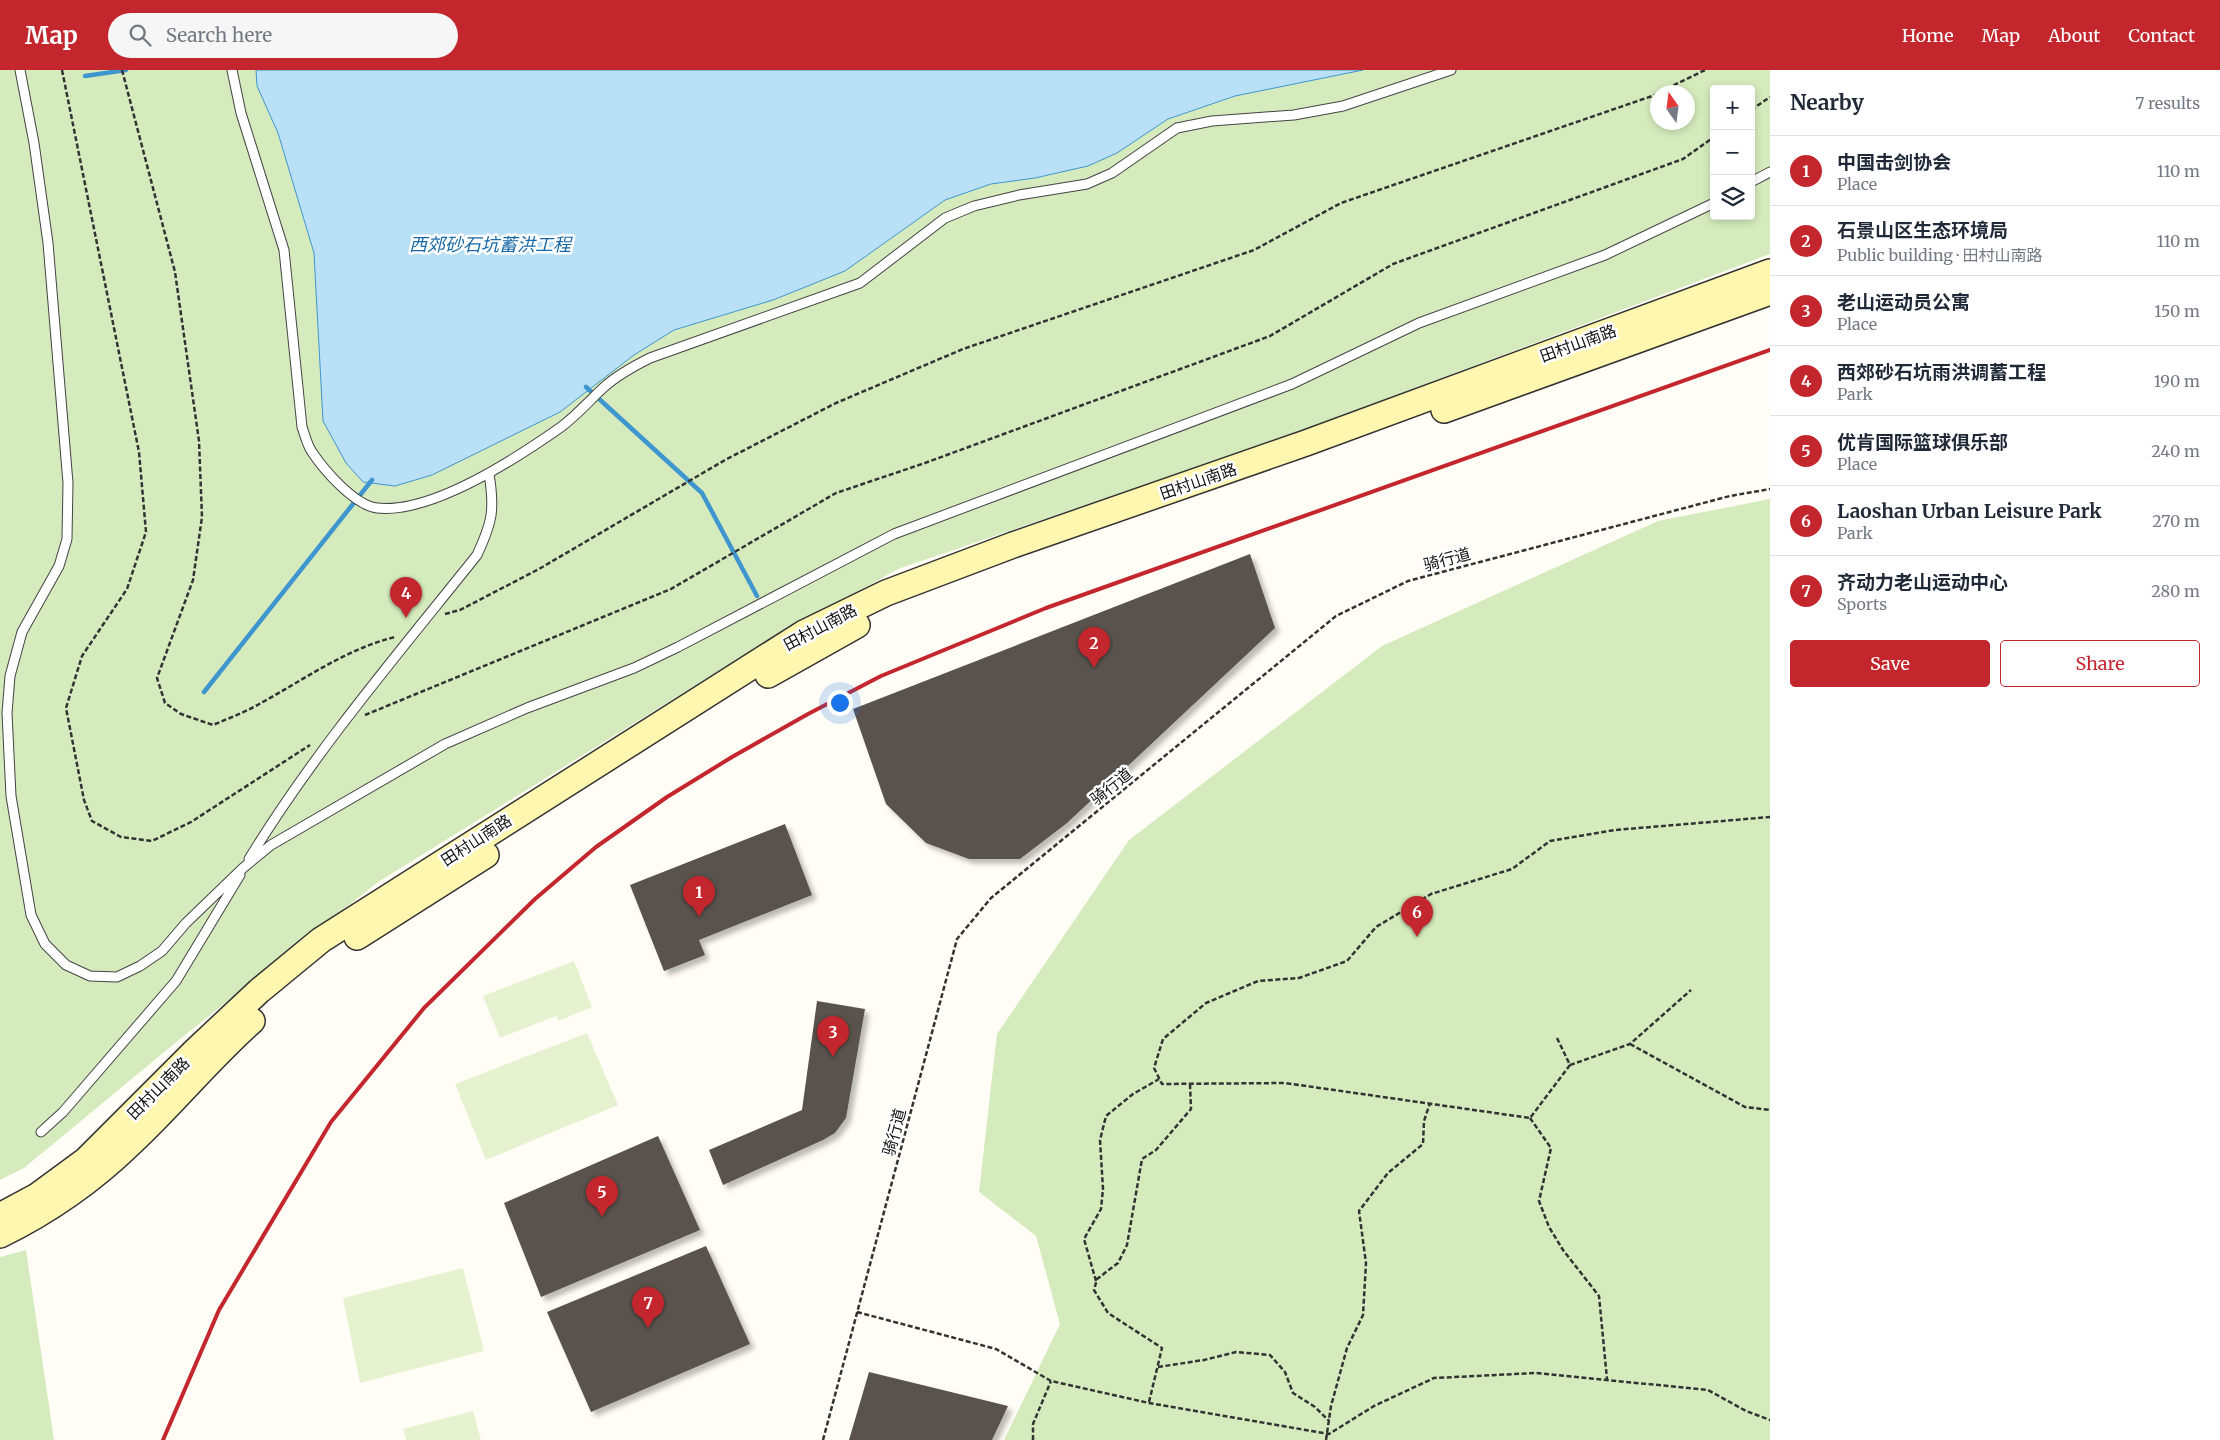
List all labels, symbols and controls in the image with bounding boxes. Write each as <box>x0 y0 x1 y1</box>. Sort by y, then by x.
search box <box>108 13 458 58</box>
text: Map <box>25 20 78 51</box>
icon: search <box>126 21 154 49</box>
text: Search here <box>166 23 272 47</box>
text: Home <box>1902 24 1954 47</box>
text: Map <box>1982 24 2020 47</box>
text: About <box>2048 24 2100 47</box>
text: Contact <box>2128 24 2195 47</box>
north arrow <box>1650 85 1695 130</box>
map controls <box>1710 85 1755 220</box>
button: + <box>1710 85 1755 130</box>
text: Nearby <box>1790 89 1864 116</box>
text: 7 results <box>2135 93 2200 113</box>
button: − <box>1710 130 1755 175</box>
text: 中国击剑协会 <box>1837 150 1951 174</box>
text: 1 <box>1802 161 1810 181</box>
text: 110 m <box>2157 161 2200 181</box>
text: Place <box>1837 174 1877 194</box>
button: layers <box>1710 175 1755 220</box>
text: 石景山区生态环境局 <box>1837 218 2008 242</box>
text: 2 <box>1801 231 1811 251</box>
text: 110 m <box>2157 231 2200 251</box>
water label: 西郊砂石坑蓄洪工程 <box>409 233 573 256</box>
text: Public building · 田村山南路 <box>1837 245 2042 265</box>
text: 老山运动员公寓 <box>1837 290 1970 314</box>
text: 3 <box>1801 301 1811 321</box>
text: 150 m <box>2154 301 2200 321</box>
text: Place <box>1837 314 1877 334</box>
street label: 田村山南路 <box>1537 320 1619 366</box>
text: 西郊砂石坑雨洪调蓄工程 <box>1837 360 2046 384</box>
text: 4 <box>1801 371 1811 391</box>
text: 190 m <box>2154 371 2200 391</box>
text: Park <box>1837 384 1873 404</box>
text: 优肯国际篮球俱乐部 <box>1837 430 2008 454</box>
text: 5 <box>1801 441 1811 461</box>
text: 240 m <box>2151 441 2200 461</box>
text: Place <box>1837 454 1877 474</box>
street label: 田村山南路 <box>1157 459 1239 503</box>
text: Laoshan Urban Leisure Park <box>1837 499 2102 523</box>
text: 6 <box>1801 511 1811 531</box>
text: 270 m <box>2152 511 2200 531</box>
text: Park <box>1837 523 1873 543</box>
street label: 骑行道 <box>1421 543 1473 575</box>
text: 齐动力老山运动中心 <box>1837 570 2008 594</box>
pin: 4 <box>390 577 422 618</box>
text: 7 <box>1801 581 1811 601</box>
text: 280 m <box>2151 581 2200 601</box>
text: Sports <box>1837 594 1887 614</box>
street label: 田村山南路 <box>780 599 860 655</box>
pin: 2 <box>1078 627 1110 668</box>
button: Save <box>1790 640 1990 687</box>
button: Share <box>2000 640 2200 687</box>
your location <box>827 690 853 716</box>
street label: 骑行道 <box>1086 763 1136 809</box>
street label: 田村山南路 <box>437 810 515 870</box>
pin: 1 <box>683 876 715 917</box>
pin: 6 <box>1401 896 1433 937</box>
pin: 3 <box>817 1016 849 1057</box>
street label: 田村山南路 <box>123 1053 193 1123</box>
street label: 骑行道 <box>878 1106 910 1158</box>
pin: 5 <box>586 1176 618 1217</box>
pin: 7 <box>632 1287 664 1328</box>

